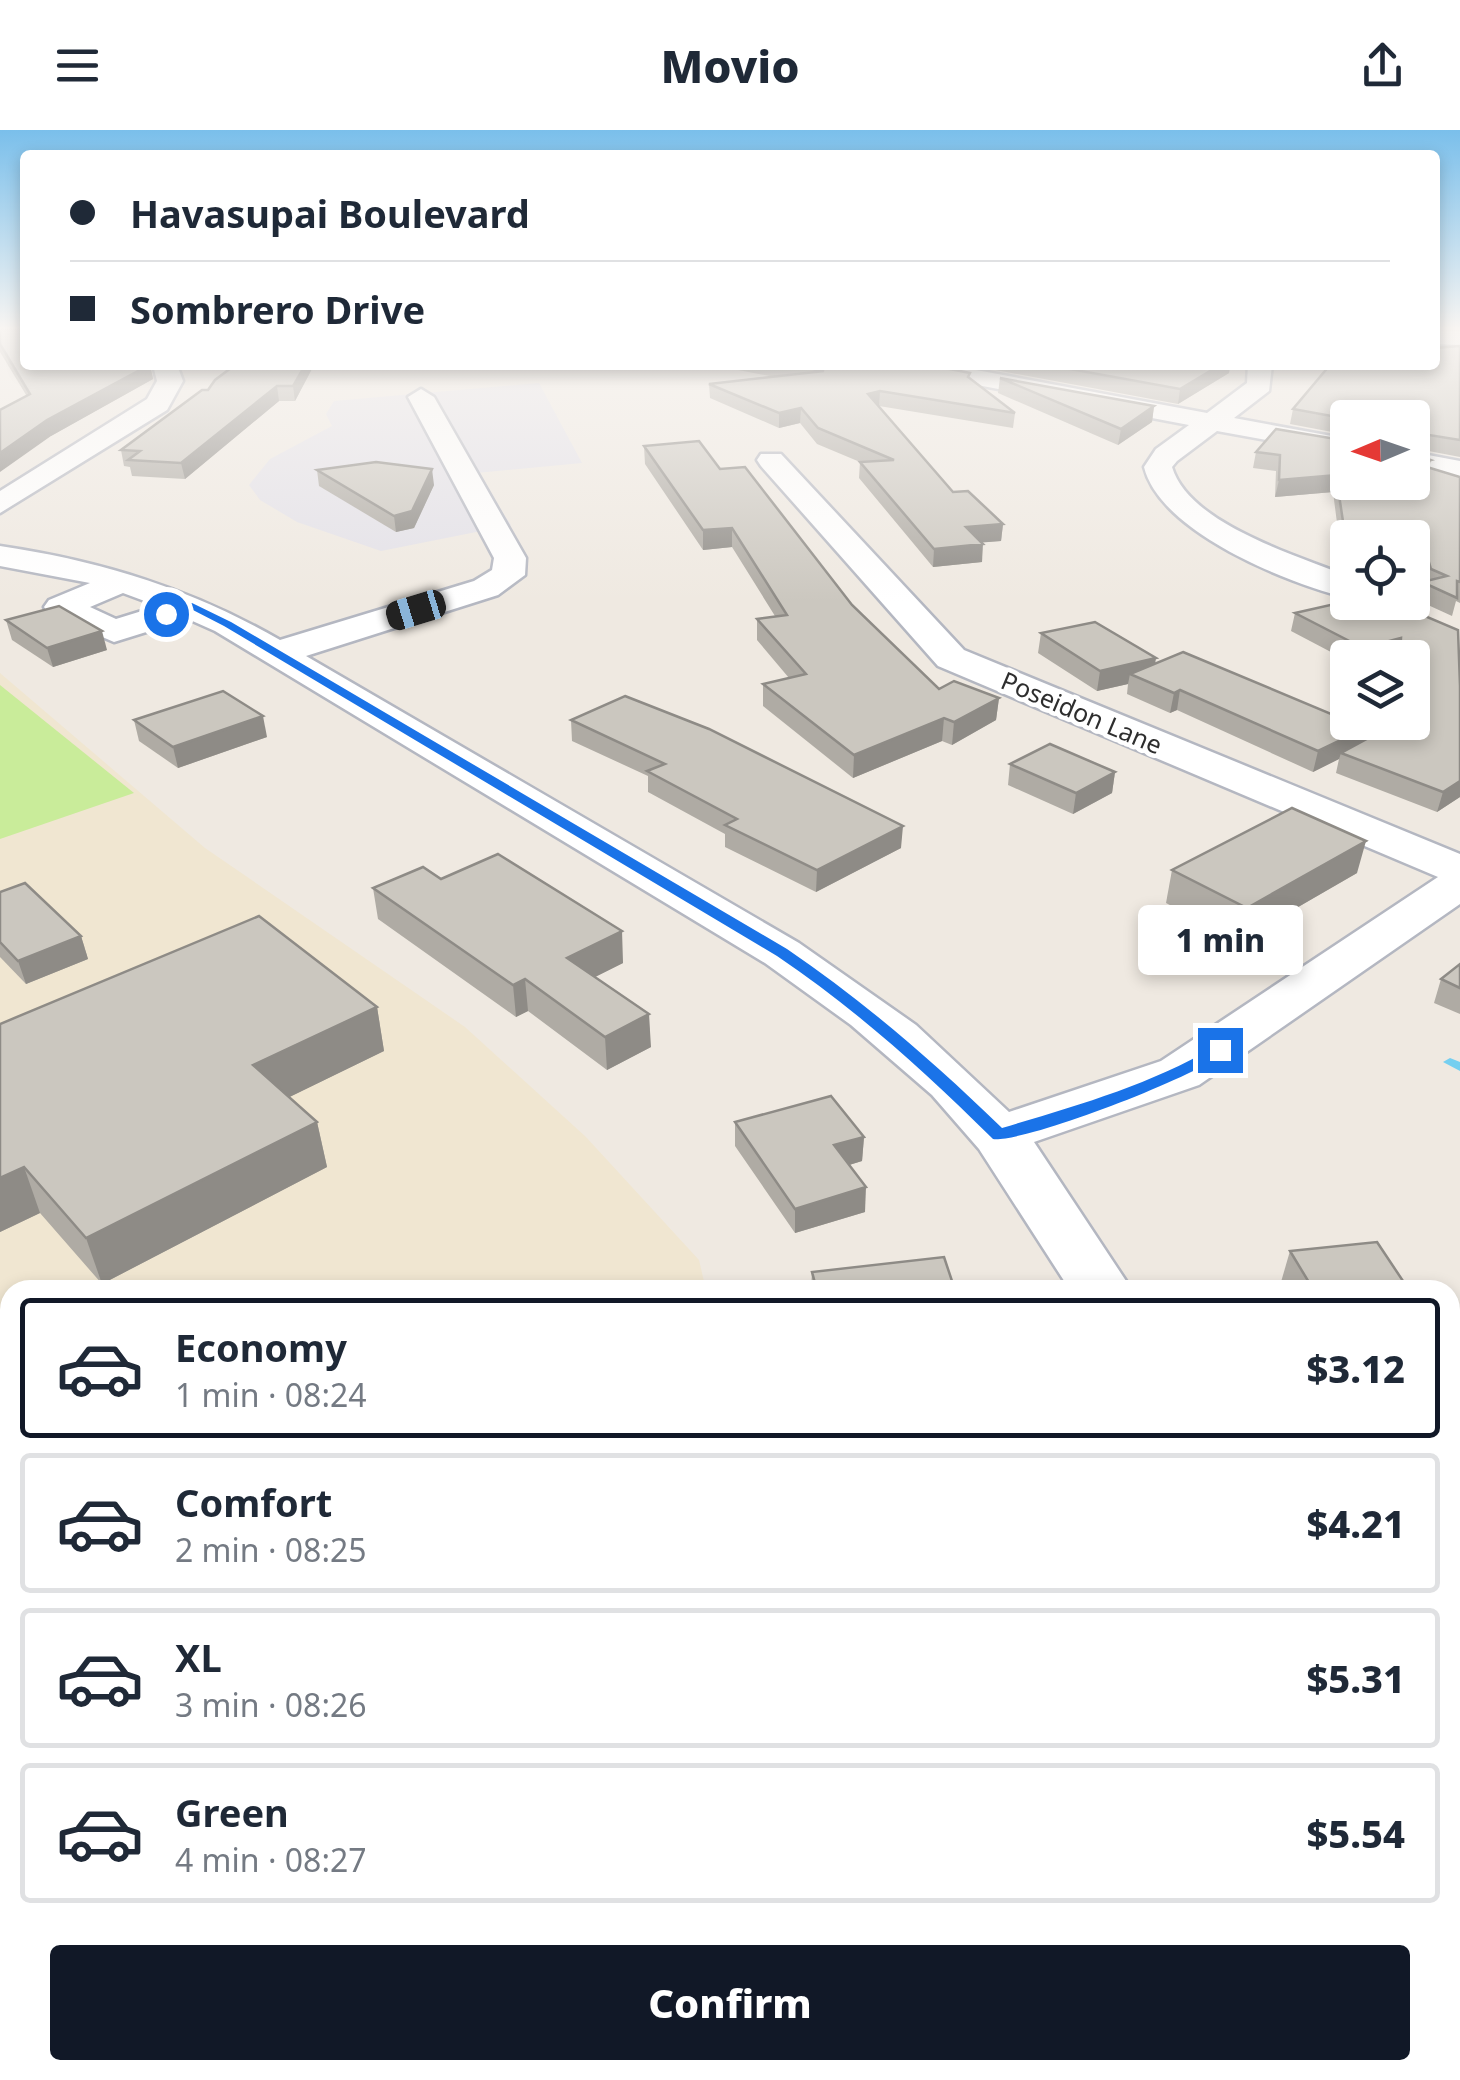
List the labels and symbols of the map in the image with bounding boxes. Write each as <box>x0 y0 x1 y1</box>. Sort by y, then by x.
north arrow <box>1330 400 1430 500</box>
car <box>383 587 449 633</box>
route start <box>144 592 189 637</box>
street label: Poseidon Lane <box>996 663 1168 761</box>
callout: 1 min <box>1138 905 1302 975</box>
route end <box>1198 1028 1243 1073</box>

